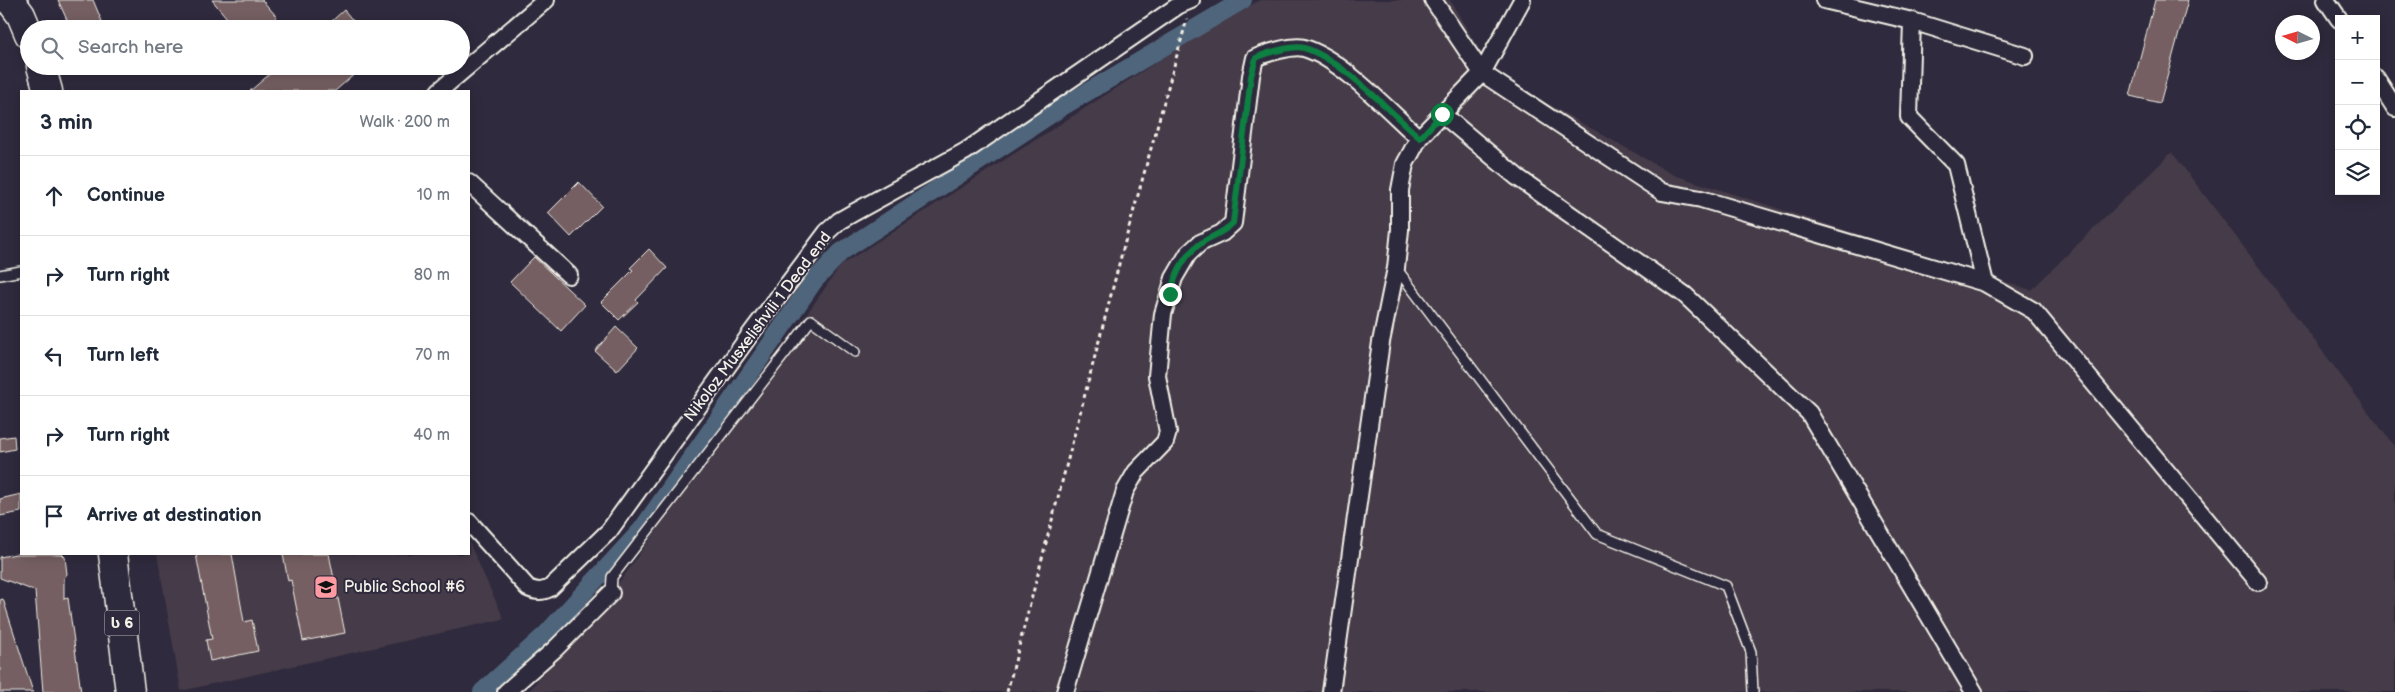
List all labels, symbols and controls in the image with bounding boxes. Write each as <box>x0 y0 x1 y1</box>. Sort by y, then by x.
north arrow <box>2275 15 2320 60</box>
map controls <box>2335 15 2380 195</box>
button: + <box>2335 15 2380 60</box>
search box <box>20 20 470 75</box>
icon: search <box>38 34 66 62</box>
text: Search here <box>78 36 183 59</box>
button: − <box>2335 60 2380 105</box>
route start <box>1431 103 1454 126</box>
button: locate <box>2335 105 2380 150</box>
text: 3 min <box>40 110 93 135</box>
text: Walk · 200 m <box>360 113 450 132</box>
button: layers <box>2335 150 2380 195</box>
icon: ahead <box>40 182 68 210</box>
text: Continue <box>87 184 165 207</box>
text: 10 m <box>417 186 450 205</box>
street label: Nikoloz Musxelishvili 1 Dead end <box>680 228 836 426</box>
icon: right <box>40 262 68 290</box>
text: Turn right <box>87 264 170 287</box>
text: 80 m <box>414 266 450 285</box>
route end <box>1159 283 1182 306</box>
icon: left <box>40 342 68 370</box>
text: Turn left <box>87 344 159 367</box>
text: 70 m <box>415 346 450 365</box>
icon: right <box>40 422 68 450</box>
text: Turn right <box>87 424 170 447</box>
text: 40 m <box>413 426 450 445</box>
icon: arrive <box>40 502 68 530</box>
text: Arrive at destination <box>87 504 262 527</box>
school or university icon: Public School #6 <box>313 574 339 600</box>
place label: Public School #6 <box>344 578 465 597</box>
road number: ს 6 <box>104 610 140 636</box>

